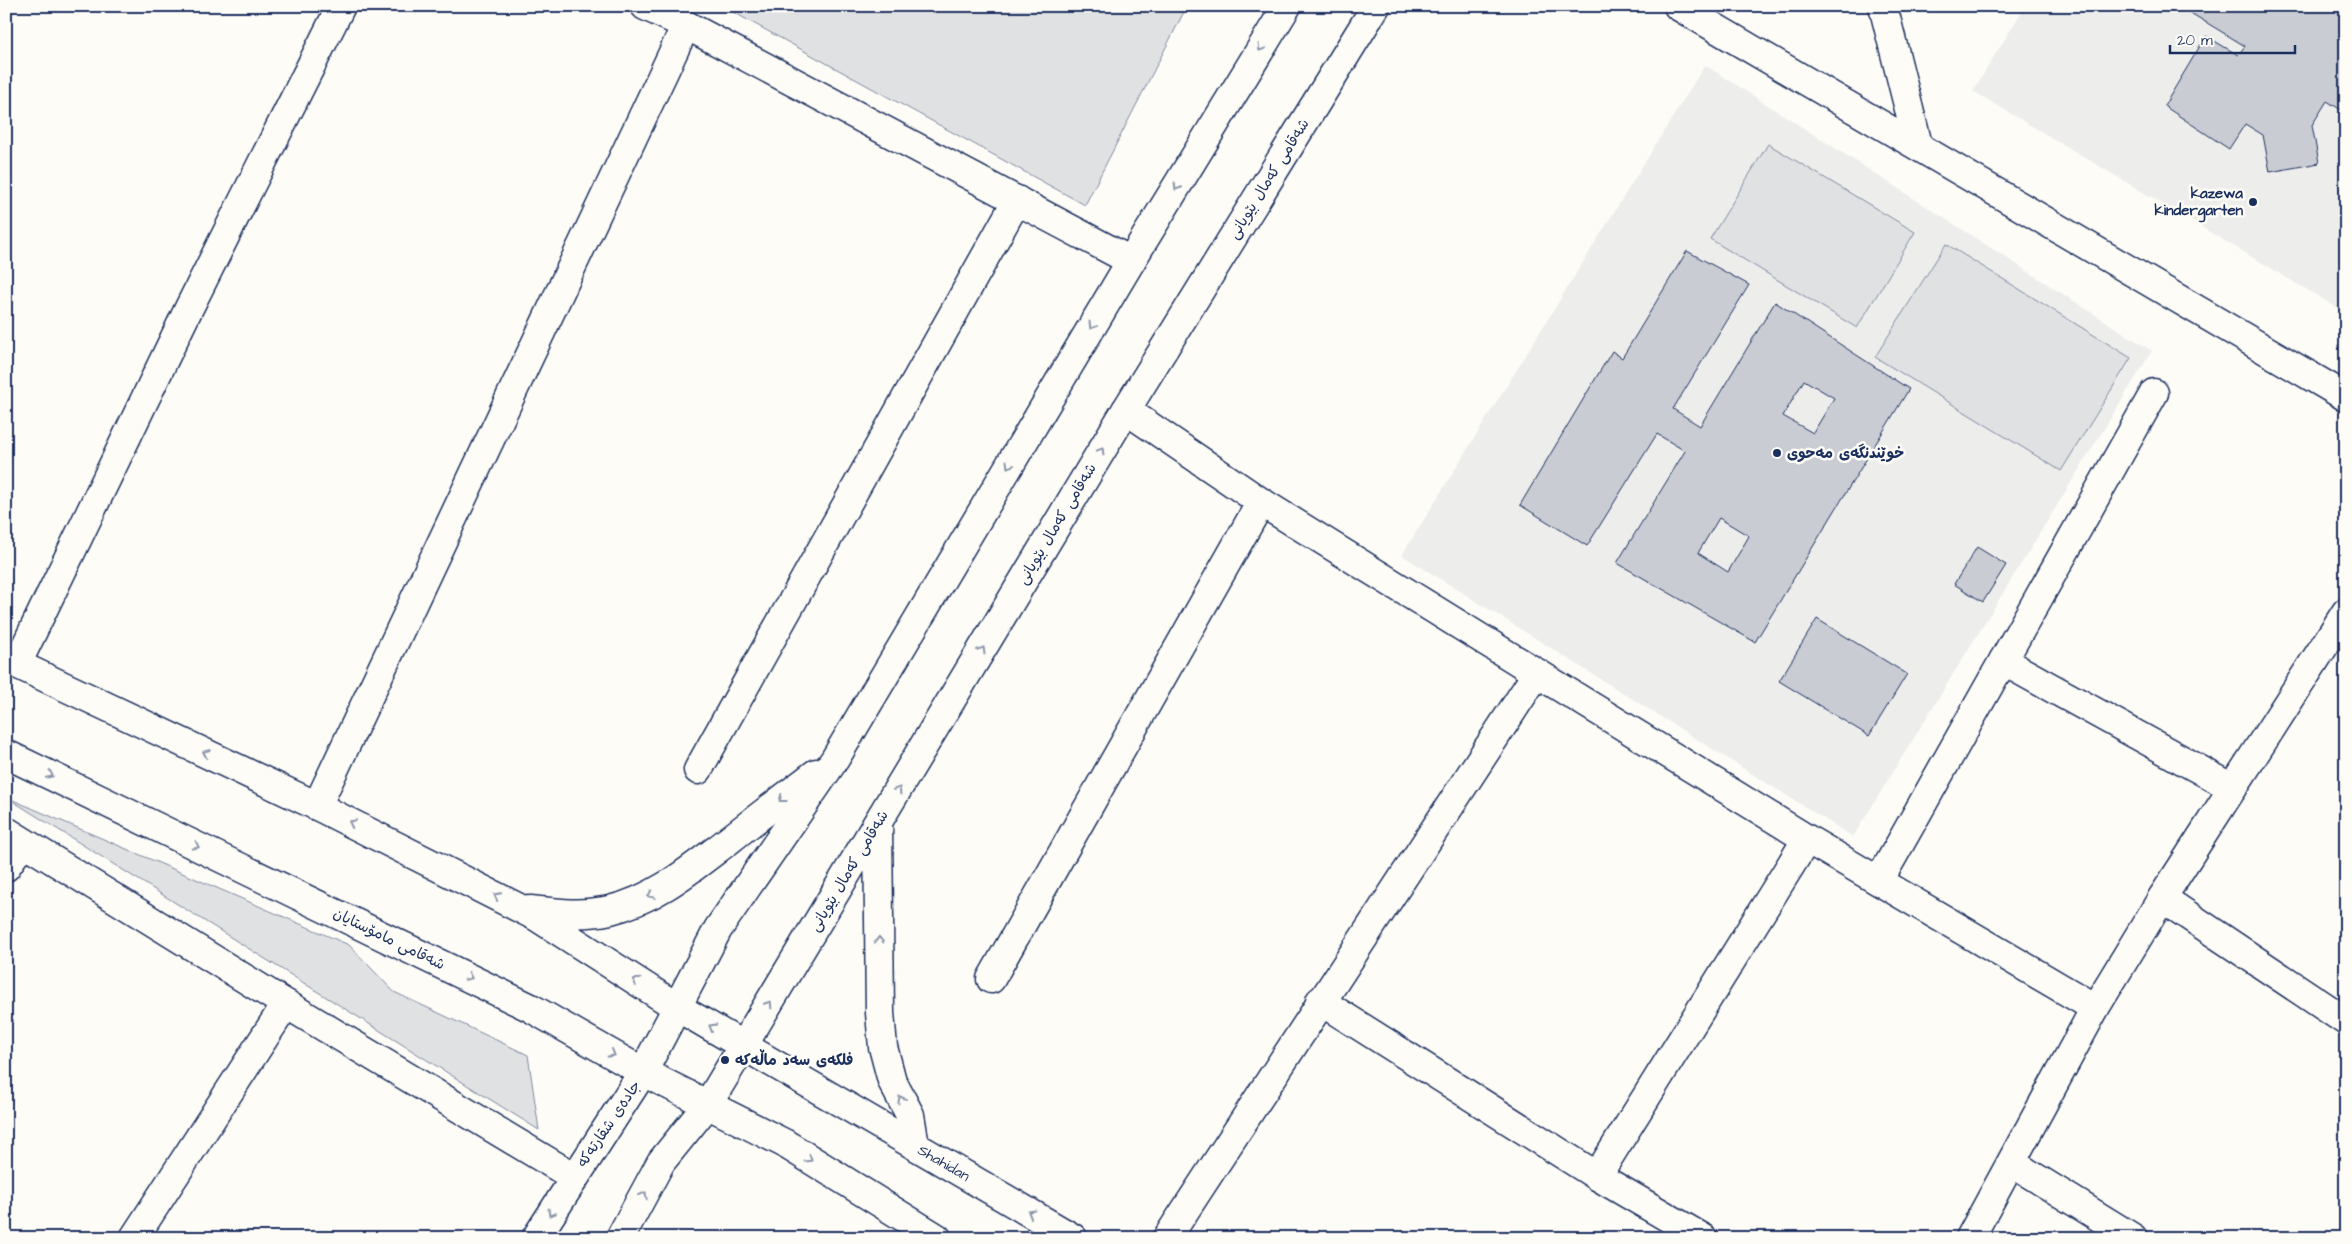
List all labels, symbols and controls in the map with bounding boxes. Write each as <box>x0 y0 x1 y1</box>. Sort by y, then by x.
scale bar <box>2170 22 2294 54</box>
text: 20 m <box>2177 30 2213 51</box>
one-way arrow <box>1258 42 1268 51</box>
street label: شەقامی کەمال بێویانی <box>1223 115 1315 243</box>
one-way arrow <box>1173 181 1183 190</box>
place label: kazewa kindergarten <box>2155 183 2243 223</box>
marker: kazewa kindergarten <box>2247 196 2259 208</box>
one-way arrow <box>1089 320 1099 329</box>
place label: خوێندنگەی مەحوی <box>1787 443 1904 464</box>
marker: خوێندنگەی مەحوی <box>1771 447 1783 459</box>
one-way arrow <box>1095 448 1105 457</box>
street label: شەقامی کەمال بێویانی <box>1012 459 1102 589</box>
one-way arrow <box>1006 460 1016 469</box>
one-way arrow <box>975 647 985 656</box>
one-way arrow <box>202 749 211 760</box>
one-way arrow <box>45 769 54 779</box>
one-way arrow <box>892 786 902 795</box>
one-way arrow <box>778 793 788 802</box>
street label: شەقامی کەمال بێویانی <box>804 806 894 936</box>
one-way arrow <box>349 819 358 829</box>
one-way arrow <box>191 840 200 850</box>
one-way arrow <box>647 888 656 899</box>
one-way arrow <box>494 892 503 902</box>
street label: شەقامی مامۆستایان <box>330 903 448 975</box>
one-way arrow <box>874 936 884 944</box>
one-way arrow <box>464 971 473 981</box>
one-way arrow <box>633 978 642 987</box>
one-way arrow <box>762 1000 772 1009</box>
one-way arrow <box>709 1024 718 1034</box>
one-way arrow <box>606 1048 615 1058</box>
place label: فلکەی سەد ماڵەکە <box>735 1049 853 1071</box>
marker: فلکەی سەد ماڵەکە <box>719 1054 731 1066</box>
street label: جادەی شقارتەکە <box>572 1076 646 1172</box>
one-way arrow <box>897 1096 907 1105</box>
street label: Shahidan <box>914 1139 975 1187</box>
one-way arrow <box>803 1152 812 1162</box>
one-way arrow <box>638 1192 648 1201</box>
one-way arrow <box>548 1207 558 1216</box>
one-way arrow <box>1028 1210 1037 1220</box>

